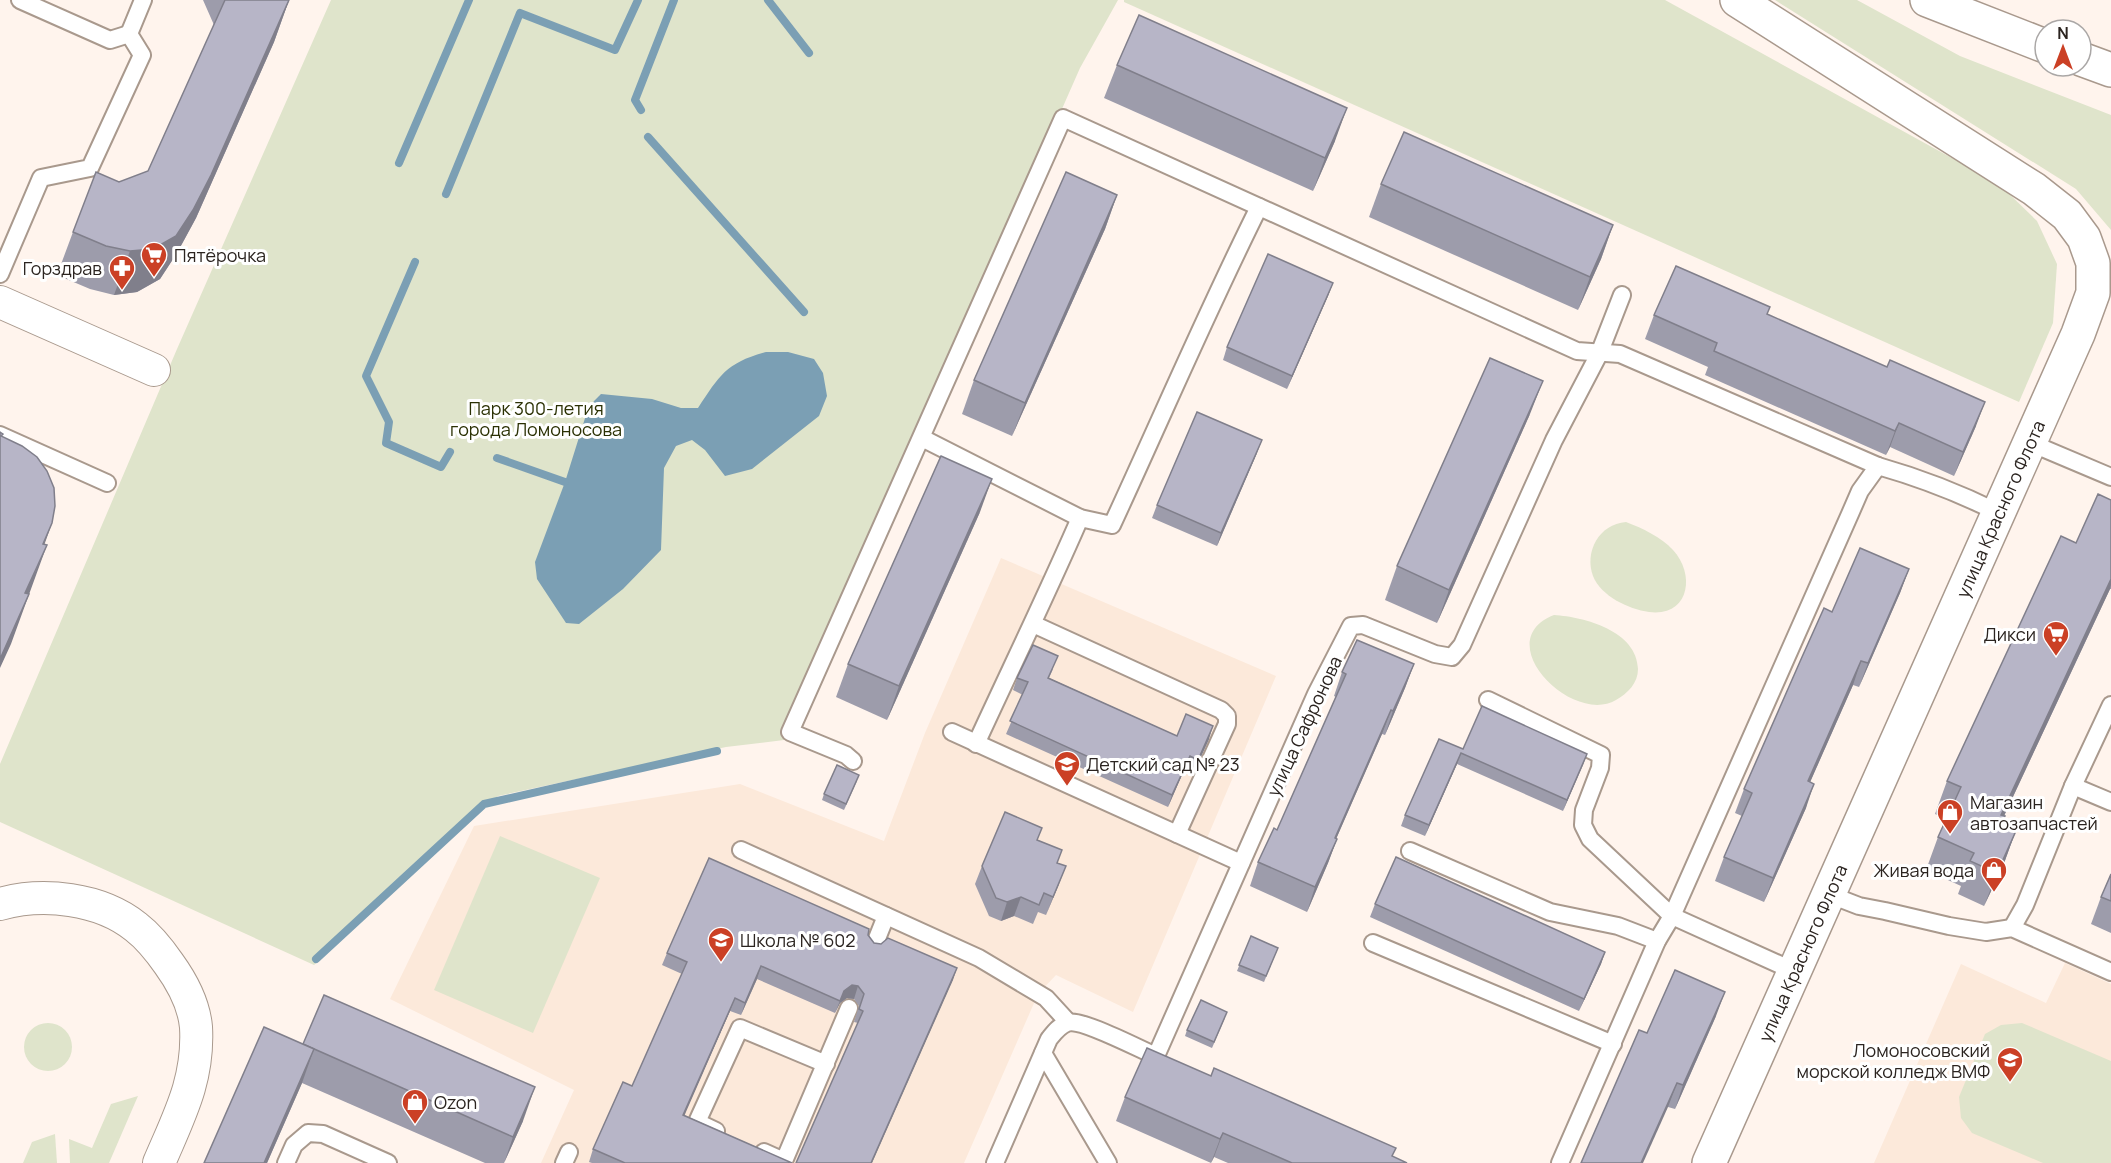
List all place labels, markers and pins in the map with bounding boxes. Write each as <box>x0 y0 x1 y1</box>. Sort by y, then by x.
supermarket icon: Пятёрочка <box>139 240 169 278</box>
place label: Пятёрочка <box>174 243 266 267</box>
pharmacy icon: Горздрав <box>107 253 137 291</box>
place label: Горздрав <box>23 256 102 280</box>
supermarket icon: Дикси <box>2041 619 2071 657</box>
place label: Дикси <box>1984 622 2036 646</box>
school or university icon: Детский сад № 23 <box>1052 749 1082 787</box>
place label: Детский сад № 23 <box>1086 752 1240 776</box>
place label: Магазин автозапчастей <box>1970 790 2098 835</box>
shop icon: Магазин автозапчастей <box>1935 797 1965 835</box>
shop icon: Живая вода <box>1979 855 2009 893</box>
place label: Живая вода <box>1873 858 1974 882</box>
school or university icon: Школа № 602 <box>706 925 736 963</box>
place label: Школа № 602 <box>740 928 856 952</box>
place label: Ломоносовский морской колледж ВМФ <box>1797 1038 1990 1083</box>
school or university icon: Ломоносовский морской колледж ВМФ <box>1995 1045 2025 1083</box>
shop icon: Ozon <box>400 1087 430 1125</box>
place label: Ozon <box>434 1090 477 1114</box>

